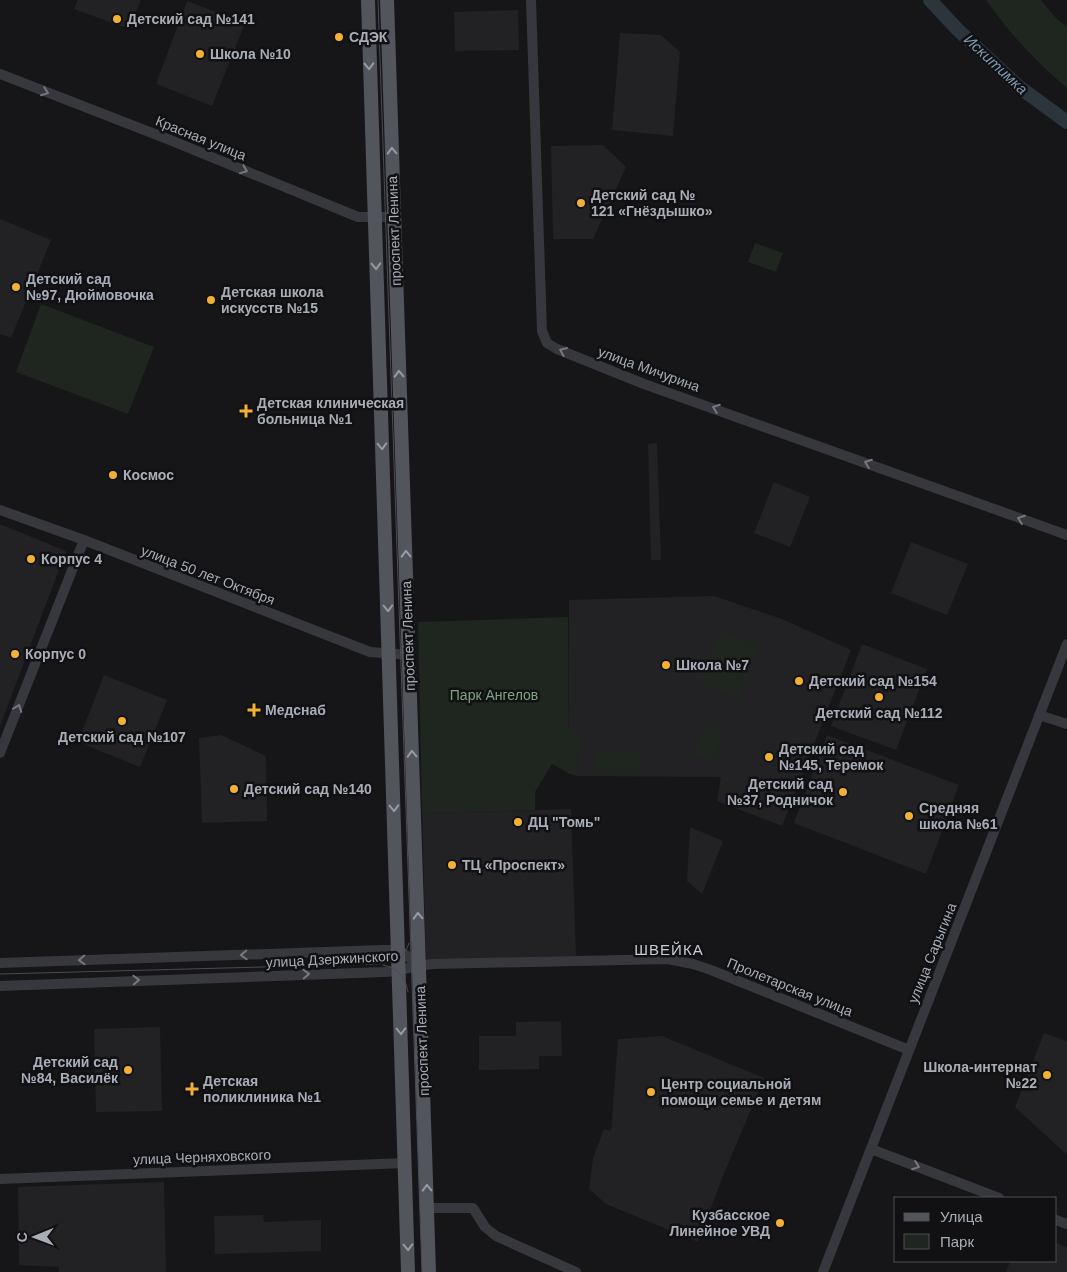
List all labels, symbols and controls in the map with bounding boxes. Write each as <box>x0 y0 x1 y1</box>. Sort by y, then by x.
place label: Детский сад №141 <box>127 11 255 27</box>
marker: Детский сад №141 <box>111 13 123 25</box>
place label: СДЭК <box>349 29 388 45</box>
water label: Искитимка <box>961 30 1031 98</box>
marker: СДЭК <box>333 31 345 43</box>
place label: Школа №10 <box>210 46 291 62</box>
marker: Школа №10 <box>194 48 206 60</box>
one-way arrow <box>364 62 375 70</box>
one-way arrow <box>41 86 49 96</box>
street label: Красная улица <box>153 113 249 164</box>
one-way arrow <box>386 147 397 155</box>
one-way arrow <box>239 164 248 175</box>
street label: проспект Ленина <box>384 175 404 286</box>
place label: Детский сад № 121 «Гнёздышко» <box>591 187 713 219</box>
marker: Детский сад № 121 «Гнёздышко» <box>575 197 587 209</box>
one-way arrow <box>371 262 381 270</box>
place label: Детский сад №97, Дюймовочка <box>26 271 154 303</box>
marker: Детский сад №97, Дюймовочка <box>10 281 22 293</box>
place label: Детская школа искусств №15 <box>221 284 324 316</box>
marker: Детская школа искусств №15 <box>205 294 217 306</box>
street label: улица Мичурина <box>596 343 702 395</box>
one-way arrow <box>559 347 568 358</box>
one-way arrow <box>394 370 404 378</box>
place label: Детская клиническая больница №1 <box>257 395 404 427</box>
marker: Детская клиническая больница №1 <box>239 404 253 418</box>
one-way arrow <box>712 404 720 414</box>
one-way arrow <box>377 442 387 450</box>
one-way arrow <box>865 459 873 469</box>
place label: Космос <box>123 467 174 483</box>
marker: Космос <box>107 469 119 481</box>
one-way arrow <box>1017 515 1026 525</box>
street label: улица 50 лет Октября <box>139 542 277 608</box>
one-way arrow <box>400 550 411 558</box>
place label: Корпус 4 <box>41 551 102 567</box>
marker: Корпус 4 <box>25 553 37 565</box>
street label: проспект Ленина <box>398 580 418 691</box>
one-way arrow <box>383 604 393 612</box>
place label: Корпус 0 <box>25 646 86 662</box>
marker: Корпус 0 <box>9 648 21 660</box>
place label: Школа №7 <box>676 657 749 673</box>
marker: Школа №7 <box>660 659 672 671</box>
place label: Детский сад №154 <box>809 673 937 689</box>
marker: Детский сад №154 <box>793 675 805 687</box>
park label: Парк Ангелов <box>450 687 538 703</box>
marker: Детский сад №112 <box>873 691 885 703</box>
place label: Медснаб <box>265 702 326 718</box>
marker: Медснаб <box>247 703 261 717</box>
one-way arrow <box>12 704 22 713</box>
place label: Детский сад №112 <box>815 705 943 721</box>
marker: Детский сад №107 <box>116 715 128 727</box>
place label: Детский сад №107 <box>58 729 186 745</box>
place label: Детский сад №145, Теремок <box>779 741 884 773</box>
one-way arrow <box>407 749 418 757</box>
marker: Детский сад №145, Теремок <box>763 751 775 763</box>
place label: Детский сад №37, Родничок <box>727 776 834 808</box>
place label: Детский сад №140 <box>244 781 372 797</box>
marker: Детский сад №140 <box>228 783 240 795</box>
marker: Детский сад №37, Родничок <box>837 786 849 798</box>
place label: Средняя школа №61 <box>919 800 998 832</box>
one-way arrow <box>389 804 400 812</box>
marker: Средняя школа №61 <box>903 810 915 822</box>
place label: ДЦ "Томь" <box>528 814 600 830</box>
marker: ДЦ "Томь" <box>512 816 524 828</box>
place label: ТЦ «Проспект» <box>462 857 565 873</box>
marker: ТЦ «Проспект» <box>446 859 458 871</box>
street label: улица Сарыгина <box>905 900 959 1005</box>
one-way arrow <box>413 912 423 920</box>
district label: ШВЕЙКА <box>634 941 704 958</box>
street label: улица Дзержинского <box>265 948 399 970</box>
one-way arrow <box>240 950 248 960</box>
one-way arrow <box>78 955 86 966</box>
street label: Пролетарская улица <box>725 955 855 1020</box>
one-way arrow <box>303 969 311 980</box>
one-way arrow <box>132 974 140 985</box>
street label: проспект Ленина <box>412 985 432 1096</box>
one-way arrow <box>395 1027 406 1035</box>
place label: Детский сад №84, Василёк <box>21 1054 119 1086</box>
place label: Школа-интернат №22 <box>923 1059 1037 1091</box>
marker: Детский сад №84, Василёк <box>122 1064 134 1076</box>
marker: Школа-интернат №22 <box>1041 1069 1053 1081</box>
place label: Детская поликлиника №1 <box>203 1073 321 1105</box>
place label: Центр социальной помощи семье и детям <box>661 1076 821 1108</box>
marker: Детская поликлиника №1 <box>185 1082 199 1096</box>
marker: Центр социальной помощи семье и детям <box>645 1086 657 1098</box>
street label: улица Черняховского <box>133 1147 272 1167</box>
one-way arrow <box>911 1160 920 1170</box>
one-way arrow <box>421 1184 432 1192</box>
legend <box>894 1197 1057 1262</box>
place label: Кузбасское Линейное УВД <box>669 1207 770 1239</box>
text: Улица <box>940 1208 983 1225</box>
north arrow <box>10 1212 60 1262</box>
marker: Кузбасское Линейное УВД <box>774 1217 786 1229</box>
text: С <box>14 1232 30 1242</box>
text: Парк <box>940 1233 974 1250</box>
one-way arrow <box>402 1243 413 1251</box>

